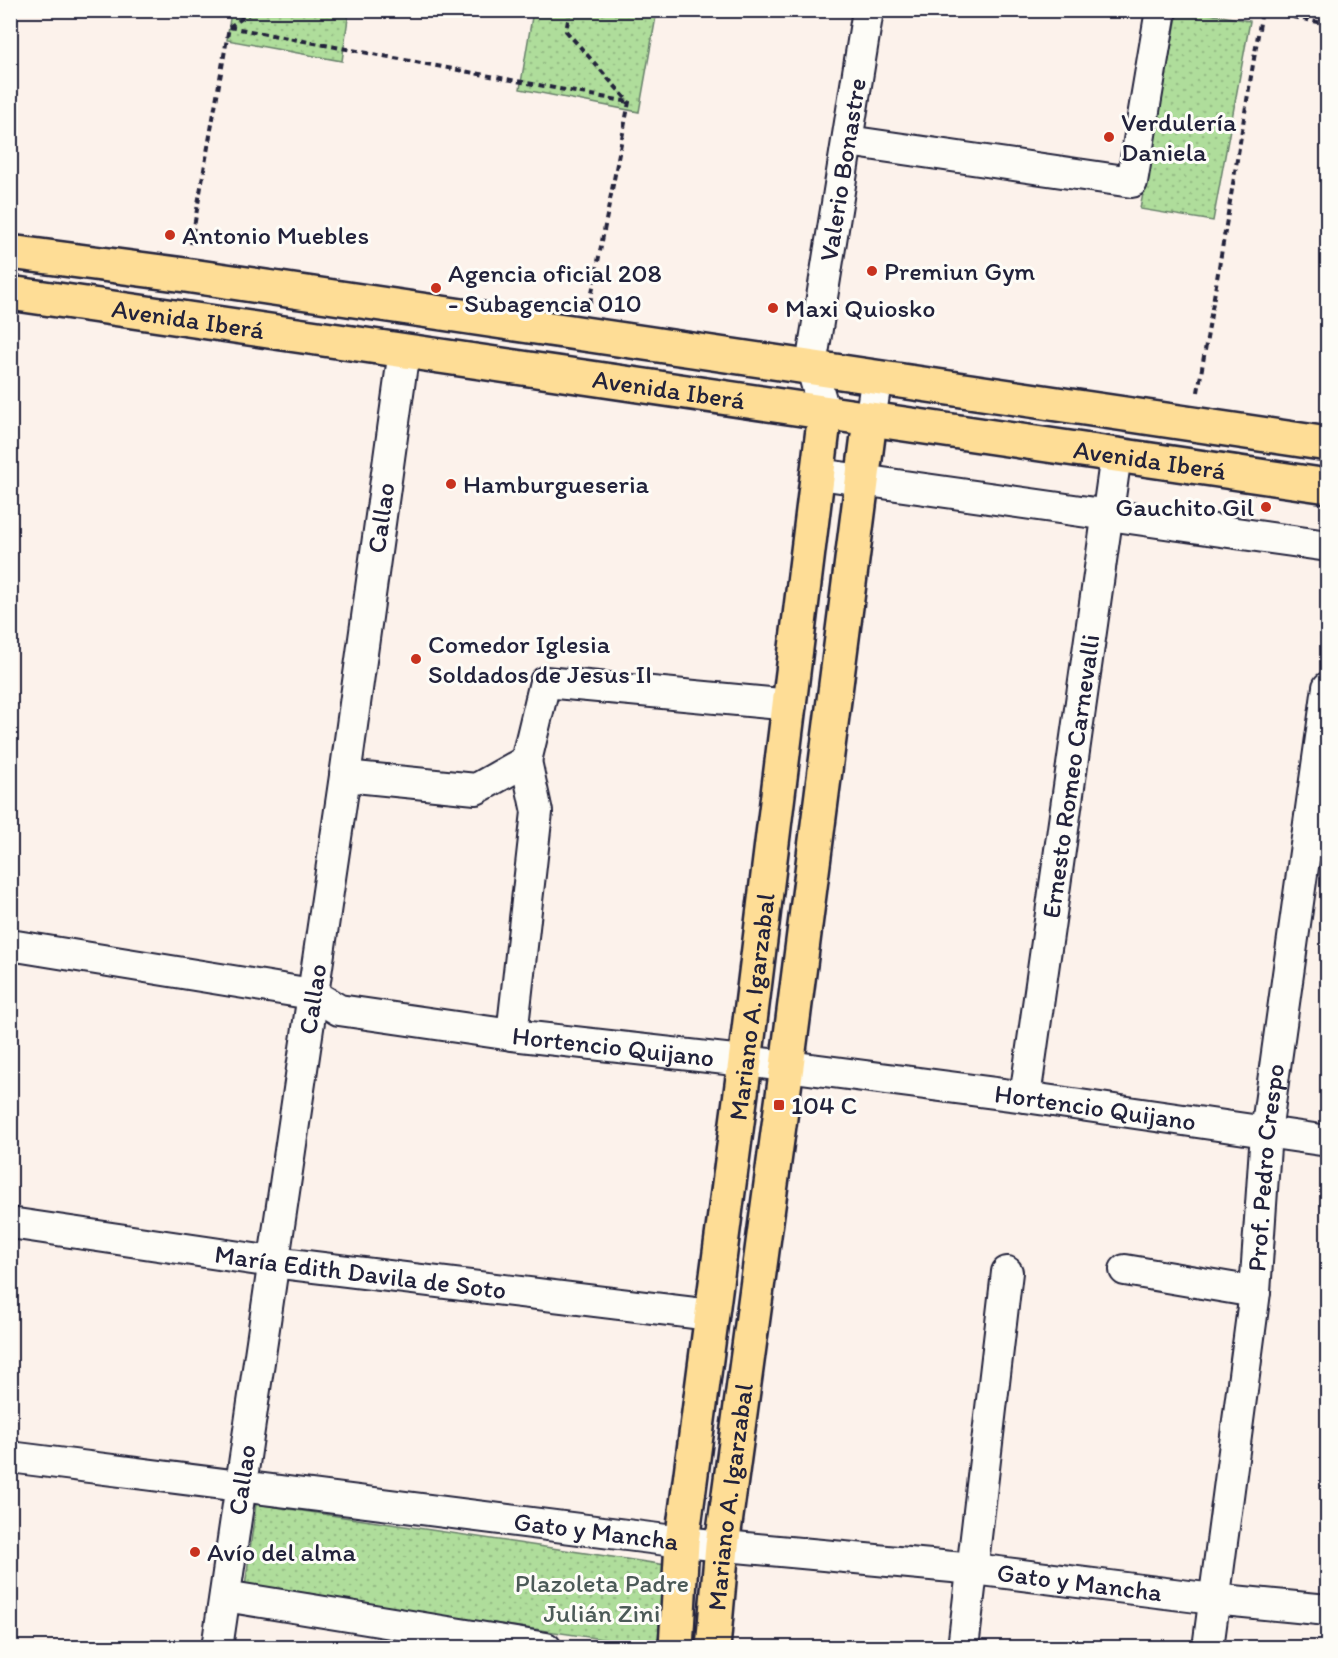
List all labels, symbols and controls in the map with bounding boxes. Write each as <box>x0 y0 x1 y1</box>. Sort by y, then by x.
street label: Valerio Bonastre <box>812 75 873 264</box>
place label: Verdulería Daniela <box>1121 106 1237 168</box>
marker: Verdulería Daniela <box>1102 130 1116 144</box>
place label: Antonio Muebles <box>182 219 369 251</box>
marker: Antonio Muebles <box>163 228 177 242</box>
place label: Premiun Gym <box>884 255 1035 287</box>
place label: Agencia oficial 208 - Subagencia 010 <box>448 257 662 319</box>
marker: Premiun Gym <box>865 264 879 278</box>
marker: Agencia oficial 208 - Subagencia 010 <box>429 281 443 295</box>
street label: Avenida Iberá <box>110 292 267 346</box>
place label: Maxi Quiosko <box>785 292 936 324</box>
marker: Maxi Quiosko <box>766 301 780 315</box>
street label: Avenida Iberá <box>591 363 748 417</box>
street label: Avenida Iberá <box>1071 433 1229 487</box>
place label: Hamburgueseria <box>463 468 649 500</box>
marker: Hamburgueseria <box>444 477 458 491</box>
street label: Callao <box>360 480 401 555</box>
place label: Gauchito Gil <box>1115 491 1254 523</box>
marker: Gauchito Gil <box>1259 500 1273 514</box>
place label: Comedor Iglesia Soldados de Jesus II <box>428 628 652 690</box>
street label: Ernesto Romeo Carnevalli <box>1035 632 1106 920</box>
marker: Comedor Iglesia Soldados de Jesus II <box>409 652 423 666</box>
street label: Mariano A. Igarzabal <box>721 891 782 1122</box>
street label: Callao <box>291 962 333 1036</box>
street label: Hortencio Quijano <box>510 1019 716 1074</box>
street label: Prof. Pedro Crespo <box>1240 1061 1291 1273</box>
street label: Hortencio Quijano <box>993 1077 1198 1138</box>
place label: 104 C <box>791 1089 857 1121</box>
marker: 104 C <box>772 1098 786 1112</box>
street label: María Edith Davila de Soto <box>213 1238 508 1306</box>
street label: Mariano A. Igarzabal <box>700 1381 760 1612</box>
street label: Callao <box>221 1442 263 1517</box>
street label: Gato y Mancha <box>512 1505 681 1558</box>
place label: Avío del alma <box>207 1536 356 1568</box>
marker: Avío del alma <box>188 1545 202 1559</box>
street label: Gato y Mancha <box>995 1556 1164 1609</box>
park label: Plazoleta Padre Julián Zini <box>515 1567 689 1629</box>

